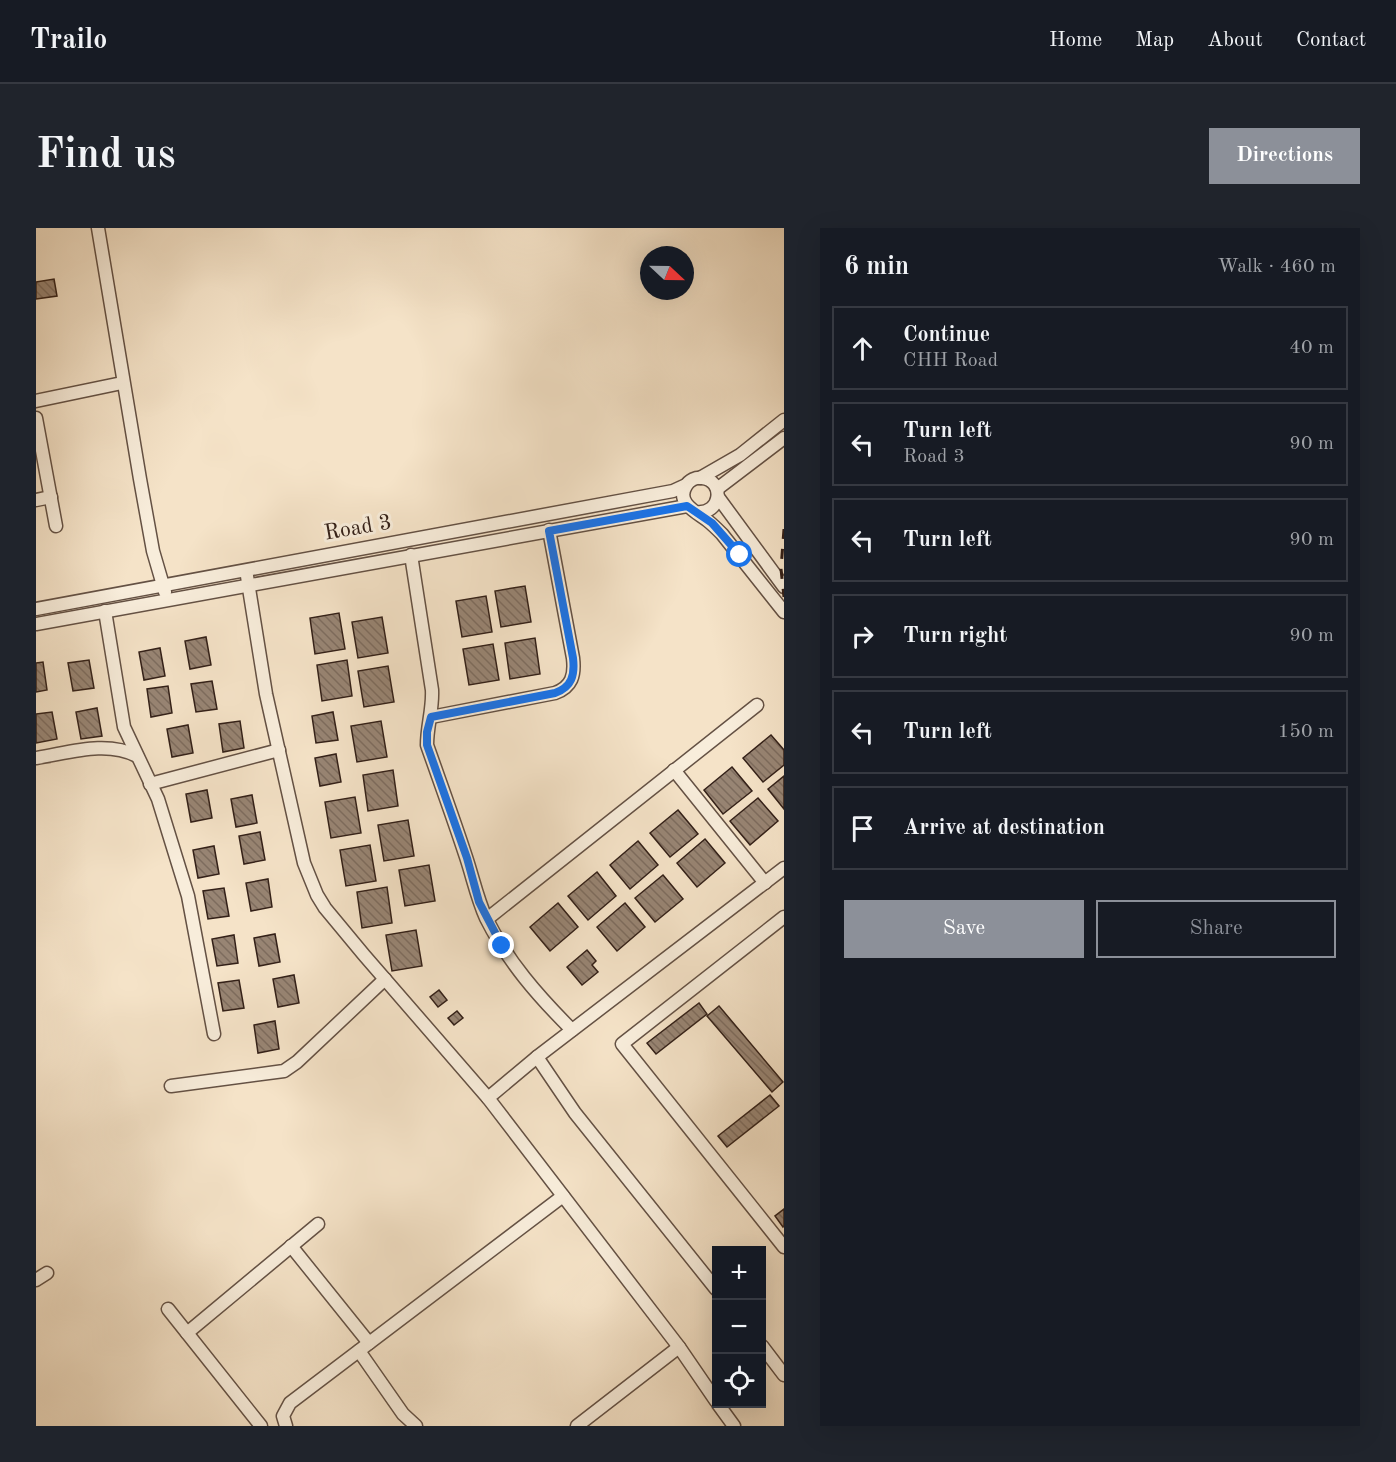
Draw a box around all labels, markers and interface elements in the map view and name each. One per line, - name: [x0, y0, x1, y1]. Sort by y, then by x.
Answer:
- text: Trailo: [30, 27, 107, 55]
- text: Home: [1049, 30, 1102, 51]
- text: Map: [1135, 30, 1174, 51]
- text: About: [1207, 30, 1263, 51]
- text: Contact: [1296, 30, 1366, 51]
- button: Directions: [1209, 128, 1360, 184]
- text: Find us: [36, 135, 175, 177]
- north arrow: [640, 246, 694, 300]
- text: 6 min: [844, 254, 909, 280]
- text: Walk · 460 m: [1217, 257, 1336, 277]
- text: Continue: [903, 324, 990, 346]
- icon: ahead: [846, 332, 879, 365]
- text: 40 m: [1289, 338, 1334, 358]
- text: CHH Road: [903, 351, 998, 371]
- text: Turn left: [903, 420, 992, 442]
- icon: left: [846, 428, 879, 461]
- text: 90 m: [1289, 434, 1334, 454]
- text: Road 3: [903, 447, 965, 467]
- street label: Road 3: [323, 511, 393, 545]
- icon: left: [846, 524, 879, 557]
- text: Turn left: [903, 529, 992, 551]
- text: 90 m: [1289, 530, 1334, 550]
- route start: [726, 541, 752, 567]
- icon: right: [846, 620, 879, 653]
- text: Turn right: [903, 625, 1007, 647]
- text: 90 m: [1289, 626, 1334, 646]
- icon: left: [846, 716, 879, 749]
- text: Turn left: [903, 721, 992, 743]
- text: 150 m: [1278, 722, 1334, 742]
- icon: arrive: [846, 812, 879, 845]
- text: Arrive at destination: [903, 817, 1105, 839]
- button: Save: [844, 900, 1084, 958]
- button: Share: [1096, 900, 1336, 958]
- route end: [488, 932, 514, 958]
- map controls: [712, 1246, 766, 1408]
- button: +: [712, 1246, 766, 1300]
- button: −: [712, 1300, 766, 1354]
- button: locate: [712, 1354, 766, 1408]

